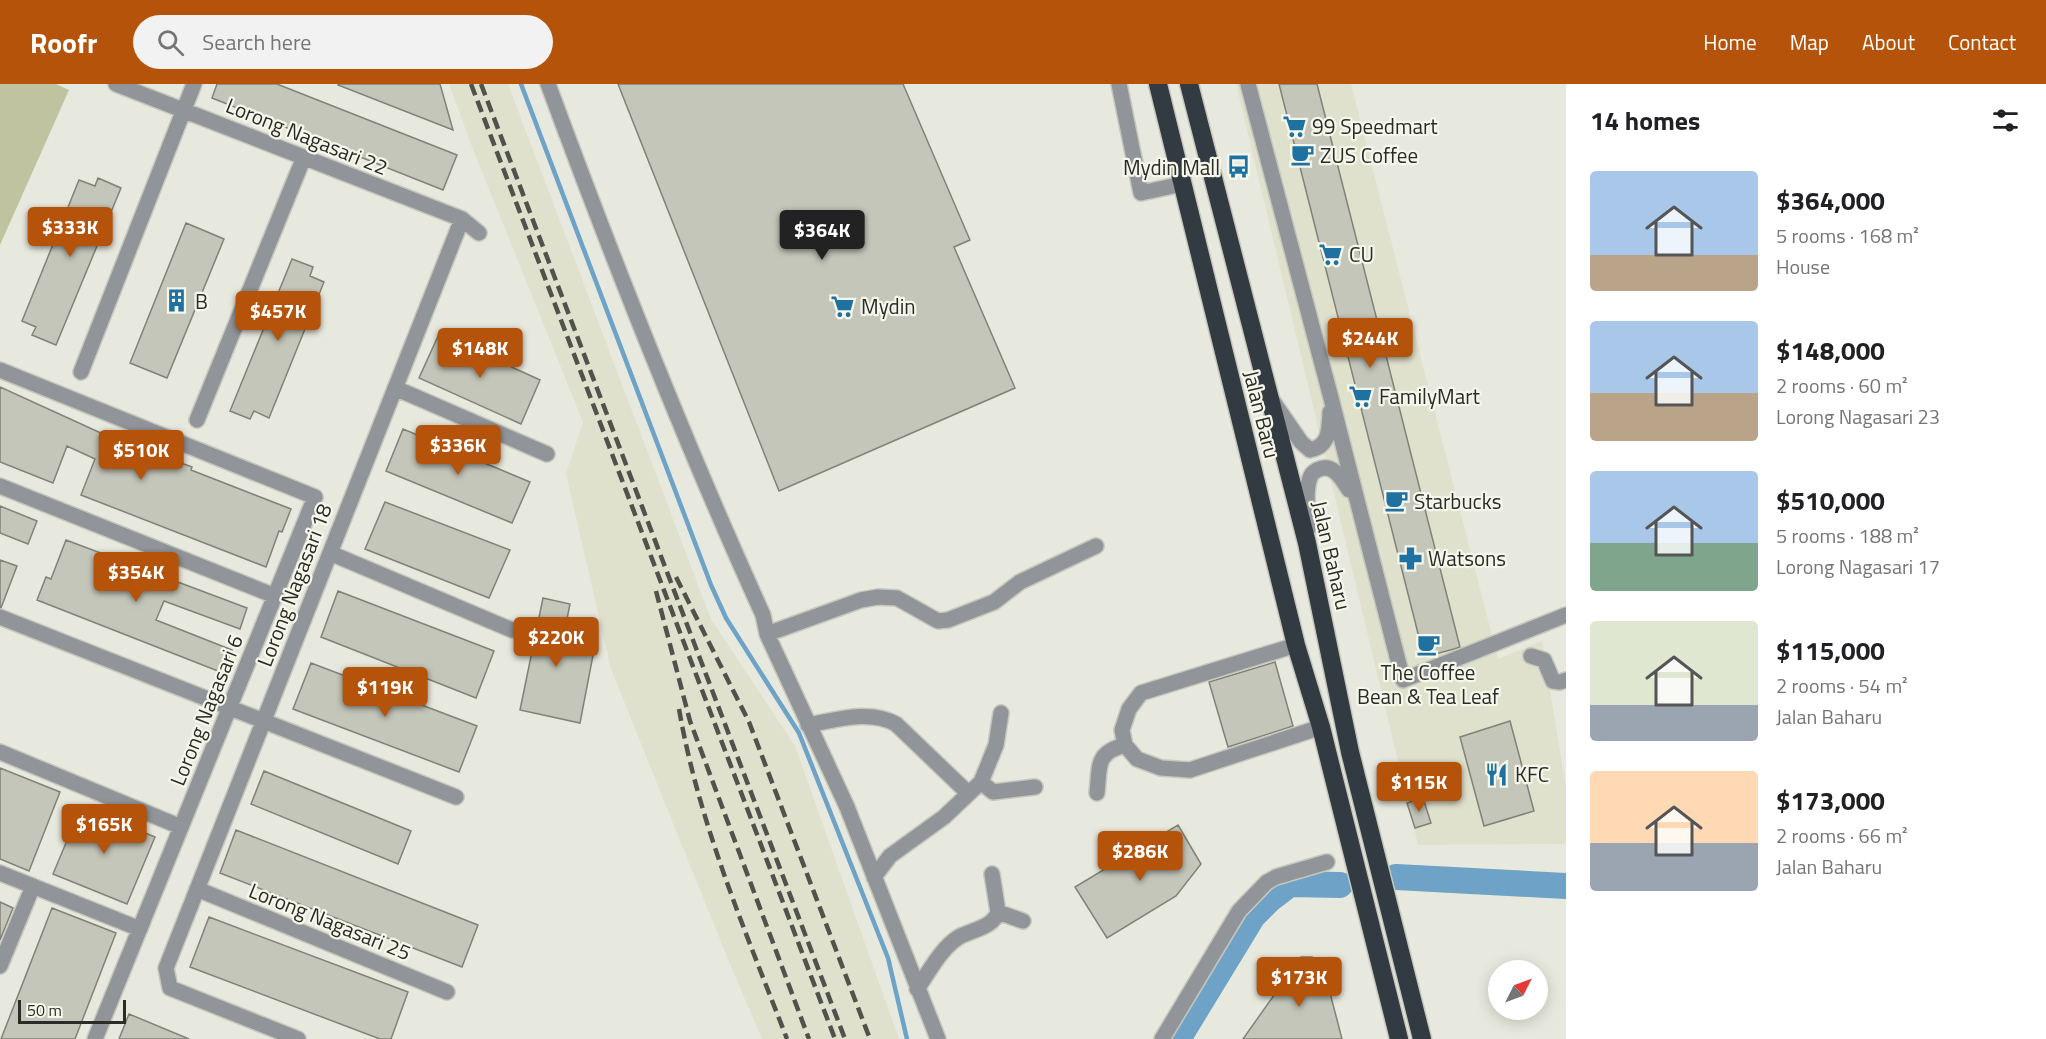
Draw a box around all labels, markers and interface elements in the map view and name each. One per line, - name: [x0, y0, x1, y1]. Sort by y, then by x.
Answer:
- search box: [133, 15, 553, 69]
- text: Roofr: [30, 21, 97, 64]
- text: Search here: [202, 25, 311, 59]
- icon: search: [154, 26, 187, 59]
- text: Home: [1703, 26, 1757, 58]
- text: Map: [1790, 26, 1829, 58]
- text: About: [1862, 26, 1915, 58]
- text: Contact: [1948, 26, 2016, 58]
- street label: Lorong Nagasari 22: [221, 89, 393, 183]
- text: 14 homes: [1590, 101, 1700, 140]
- icon: filters: [1989, 104, 2022, 137]
- place label: 99 Speedmart: [1312, 110, 1438, 142]
- supermarket icon: 99 Speedmart: [1281, 113, 1307, 139]
- place label: ZUS Coffee: [1320, 139, 1418, 171]
- cafe icon: ZUS Coffee: [1289, 142, 1315, 168]
- place label: Mydin Mall: [1123, 151, 1220, 183]
- bus stop icon: Mydin Mall: [1225, 154, 1251, 180]
- text: $364,000: [1776, 181, 1885, 220]
- icon: home: [1638, 195, 1710, 267]
- pin: $333K: [28, 207, 112, 258]
- pin: $364K: [780, 210, 864, 261]
- text: $333K: [42, 211, 98, 242]
- text: $364K: [794, 214, 850, 245]
- text: 5 rooms · 168 m²: [1776, 220, 1919, 251]
- place label: CU: [1349, 238, 1374, 270]
- supermarket icon: CU: [1318, 241, 1344, 267]
- text: House: [1776, 251, 1830, 282]
- place label: B: [195, 285, 208, 317]
- building icon: B: [164, 288, 190, 314]
- place label: Mydin: [861, 290, 916, 322]
- pin: $457K: [236, 291, 320, 342]
- supermarket icon: Mydin: [830, 293, 856, 319]
- text: $457K: [250, 295, 306, 326]
- pin: $244K: [1328, 318, 1412, 369]
- text: $244K: [1342, 322, 1398, 353]
- pin: $148K: [438, 328, 522, 379]
- text: $148,000: [1776, 331, 1885, 370]
- text: $148K: [452, 332, 508, 363]
- icon: home: [1638, 345, 1710, 417]
- street label: Jalan Baru: [1236, 367, 1288, 461]
- text: 2 rooms · 60 m²: [1776, 370, 1908, 401]
- place label: FamilyMart: [1379, 380, 1480, 412]
- supermarket icon: FamilyMart: [1348, 383, 1374, 409]
- text: Lorong Nagasari 23: [1776, 401, 1940, 432]
- pin: $336K: [416, 425, 500, 476]
- text: $336K: [430, 429, 486, 460]
- pin: $510K: [99, 430, 183, 481]
- text: $510K: [113, 434, 169, 465]
- text: $510,000: [1776, 481, 1885, 520]
- place label: Starbucks: [1414, 485, 1502, 517]
- cafe icon: Starbucks: [1383, 488, 1409, 514]
- icon: home: [1638, 495, 1710, 567]
- street label: Jalan Baharu: [1304, 497, 1360, 613]
- street label: Lorong Nagasari 18: [248, 499, 340, 671]
- text: 5 rooms · 188 m²: [1776, 520, 1919, 551]
- place label: Watsons: [1428, 542, 1506, 574]
- pharmacy icon: Watsons: [1397, 545, 1423, 571]
- text: Lorong Nagasari 17: [1776, 551, 1940, 582]
- pin: $354K: [94, 552, 178, 603]
- text: $354K: [108, 556, 164, 587]
- pin: $220K: [514, 617, 598, 668]
- text: $220K: [528, 621, 584, 652]
- street label: Lorong Nagasari 6: [161, 630, 251, 790]
- cafe icon: The Coffee Bean & Tea Leaf: [1415, 631, 1441, 657]
- text: $115,000: [1776, 631, 1885, 670]
- icon: home: [1638, 645, 1710, 717]
- place label: The Coffee Bean & Tea Leaf: [1357, 656, 1499, 712]
- pin: $119K: [343, 667, 427, 718]
- text: 2 rooms · 54 m²: [1776, 670, 1908, 701]
- text: $119K: [357, 671, 413, 702]
- text: Jalan Baharu: [1776, 701, 1882, 732]
- place label: KFC: [1515, 758, 1549, 790]
- restaurant icon: KFC: [1484, 761, 1510, 787]
- pin: $115K: [1377, 762, 1461, 813]
- text: $115K: [1391, 766, 1447, 797]
- text: $173,000: [1776, 781, 1885, 820]
- icon: home: [1638, 795, 1710, 867]
- pin: $165K: [62, 804, 146, 855]
- text: $165K: [76, 808, 132, 839]
- text: 2 rooms · 66 m²: [1776, 820, 1908, 851]
- pin: $286K: [1098, 831, 1182, 882]
- text: $286K: [1112, 835, 1168, 866]
- text: Jalan Baharu: [1776, 851, 1882, 882]
- street label: Lorong Nagasari 25: [244, 874, 416, 968]
- pin: $173K: [1257, 957, 1341, 1008]
- north arrow: [1488, 960, 1548, 1020]
- map controls: [1488, 960, 1548, 1020]
- text: $173K: [1271, 961, 1327, 992]
- scale bar: [18, 997, 126, 1024]
- text: 50 m: [27, 998, 62, 1022]

